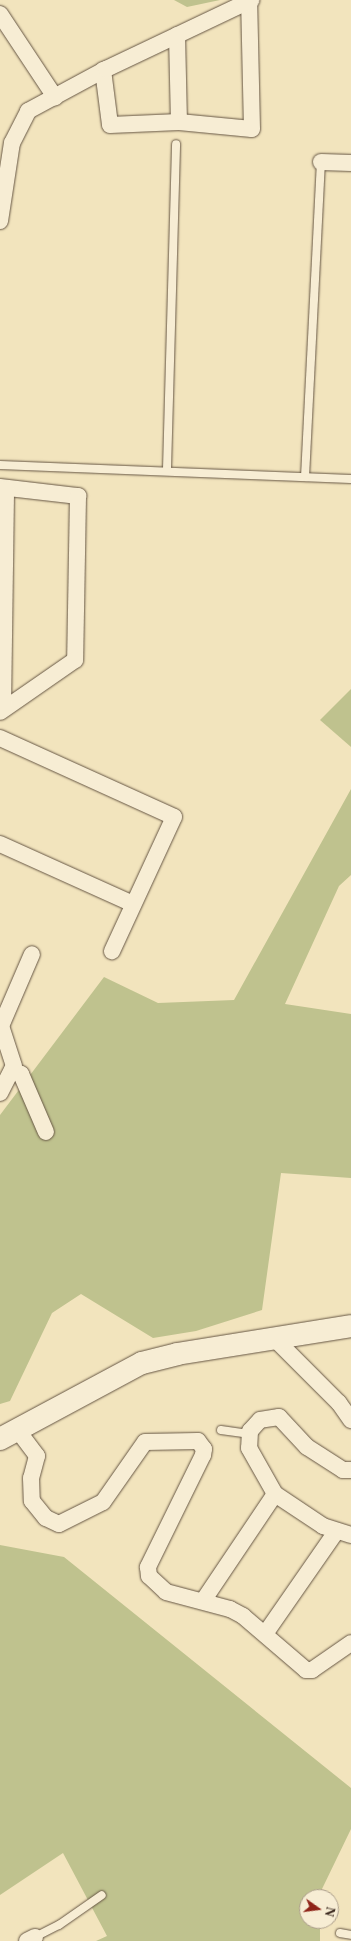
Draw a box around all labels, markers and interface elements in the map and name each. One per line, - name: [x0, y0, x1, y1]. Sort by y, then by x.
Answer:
- north arrow: [299, 1889, 339, 1929]
- text: N: [322, 1905, 338, 1918]

